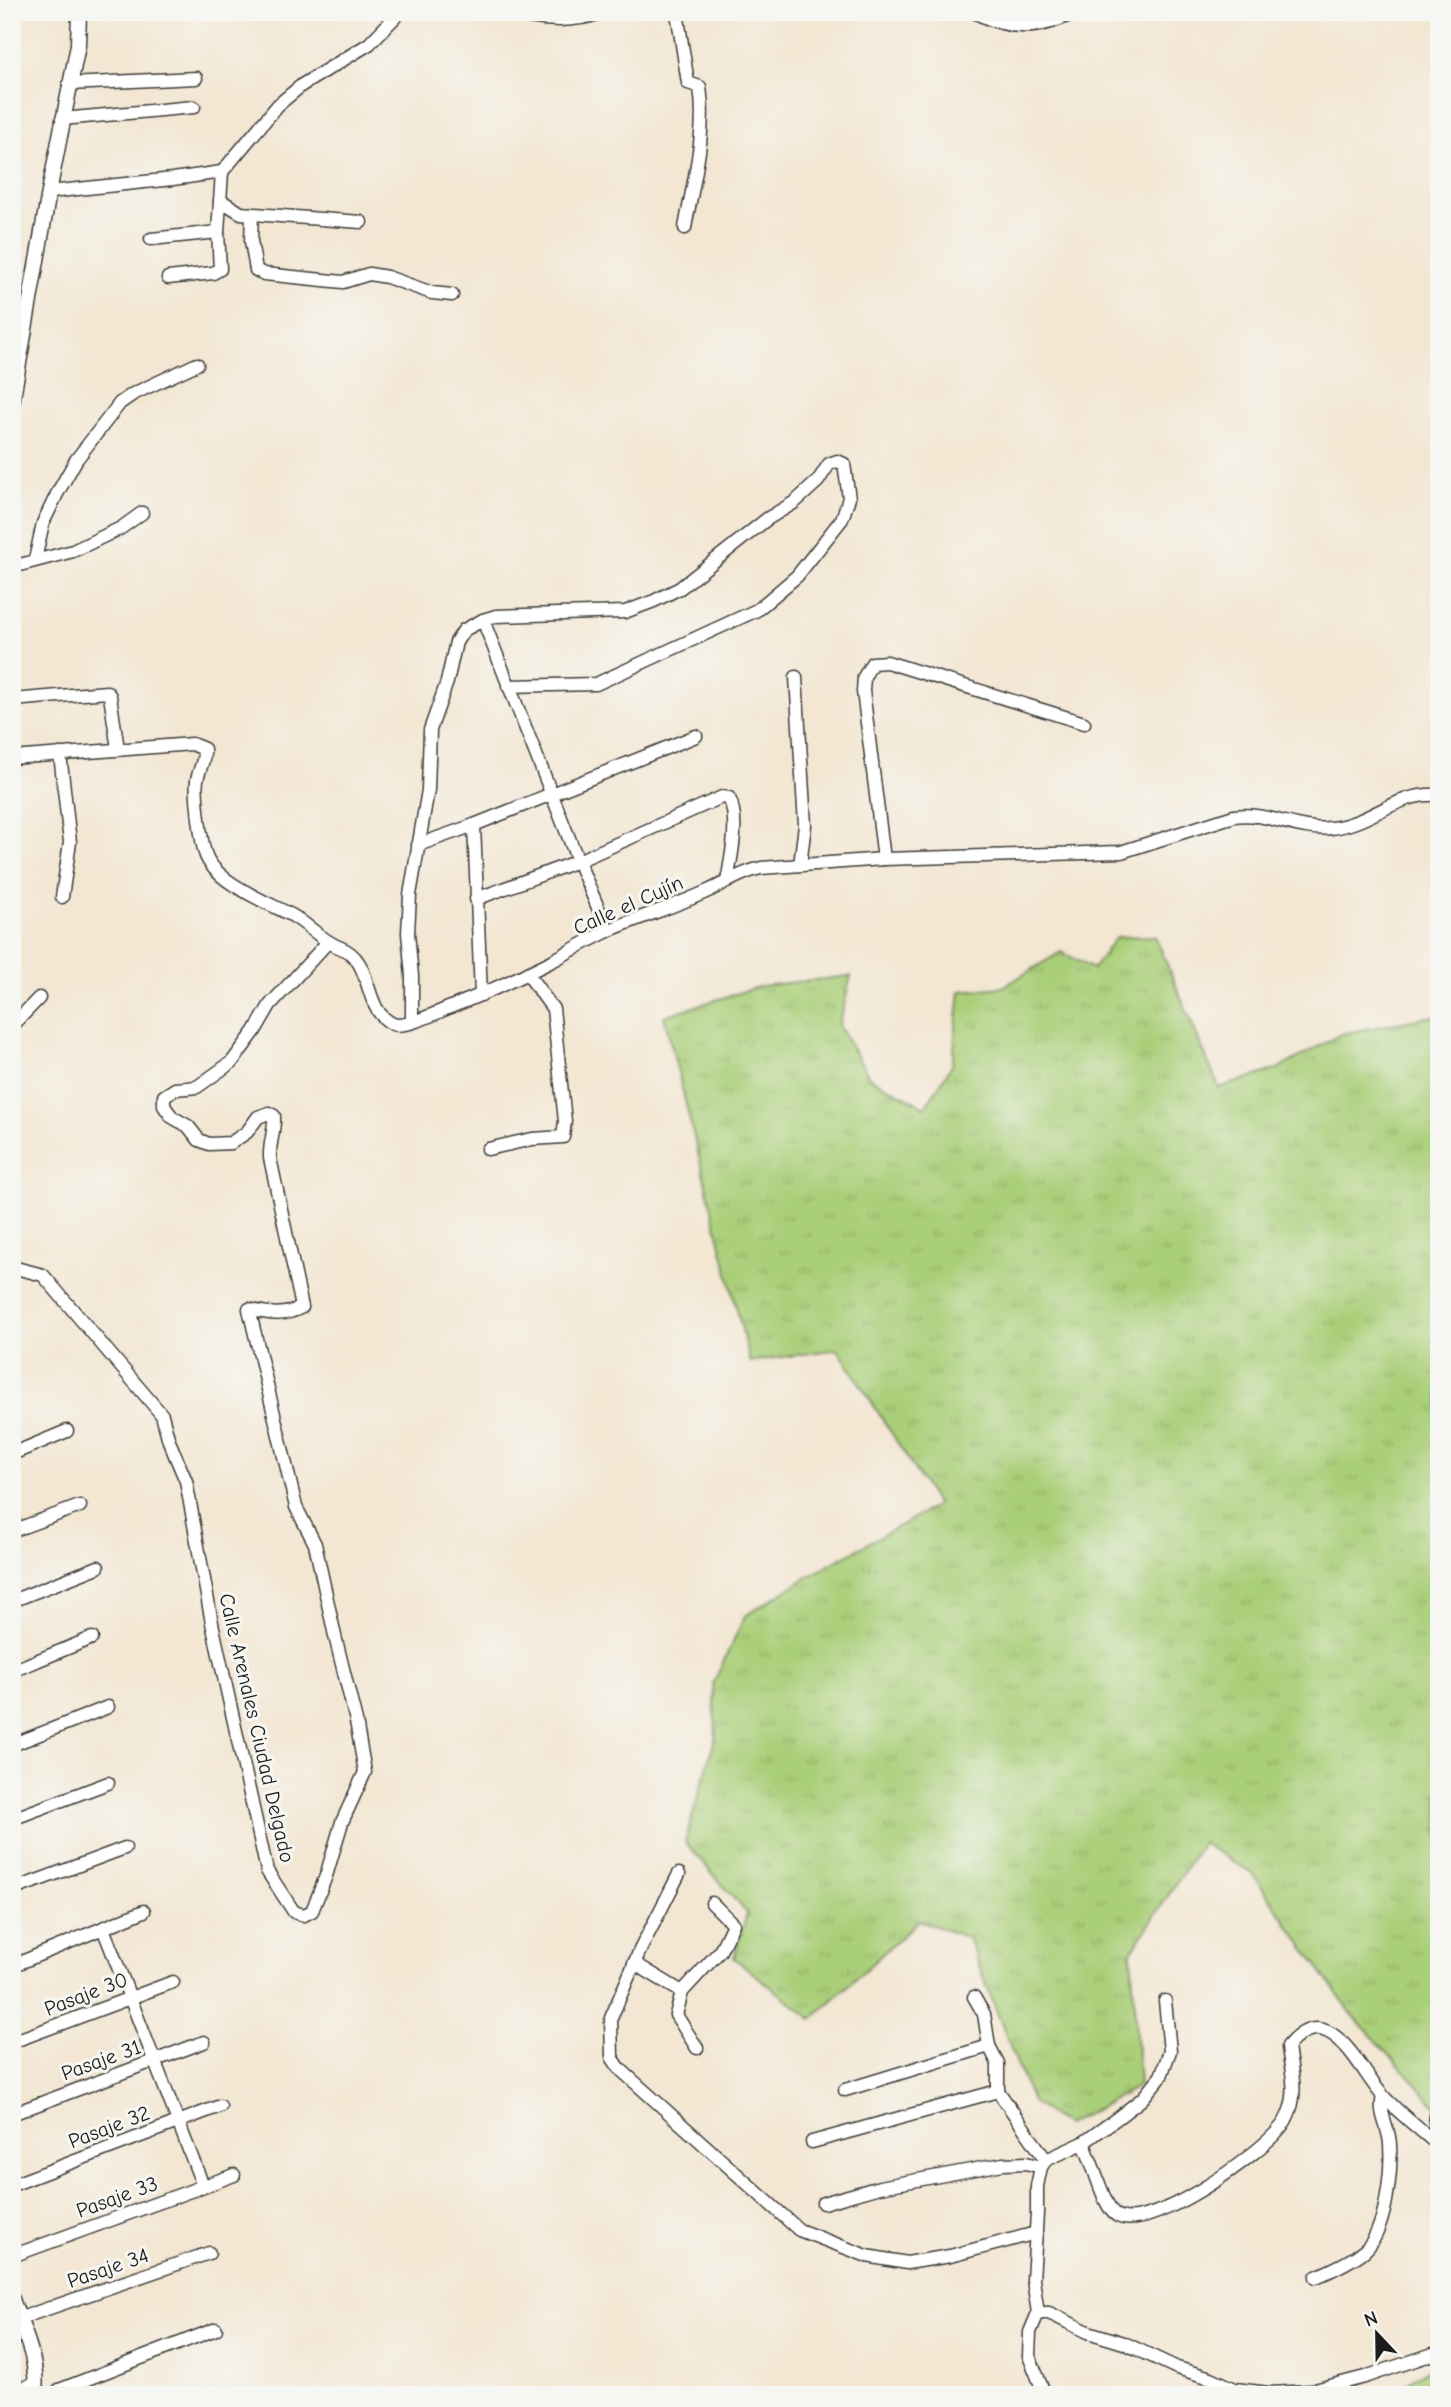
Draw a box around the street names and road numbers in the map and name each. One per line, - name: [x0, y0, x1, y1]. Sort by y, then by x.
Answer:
- street label: Calle el Cujín: [569, 870, 687, 940]
- street label: Calle Arenales Ciudad Delgado: [214, 1591, 300, 1865]
- street label: Pasaje 30: [41, 1967, 131, 2021]
- street label: Pasaje 31: [58, 2035, 144, 2085]
- street label: Pasaje 32: [65, 2101, 153, 2153]
- street label: Pasaje 33: [73, 2171, 161, 2223]
- street label: Pasaje 34: [64, 2243, 152, 2293]

